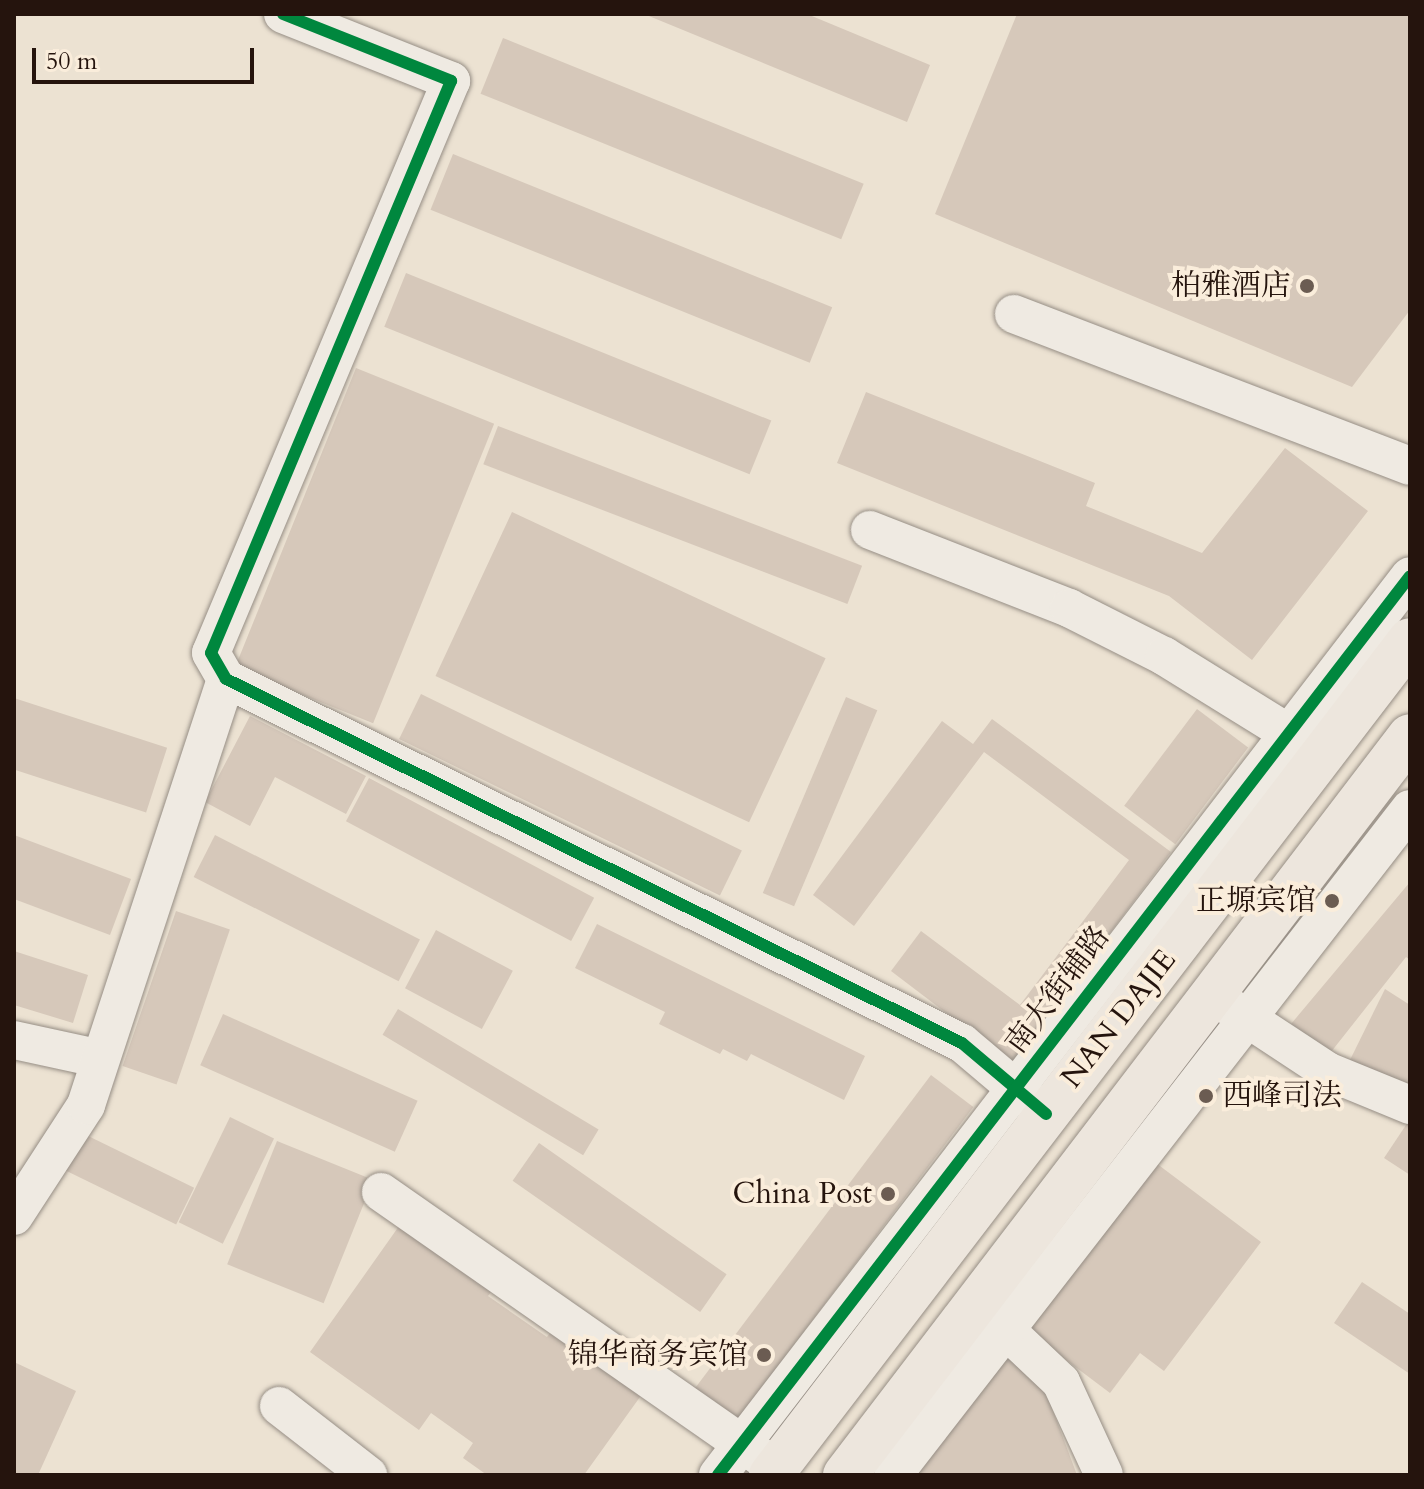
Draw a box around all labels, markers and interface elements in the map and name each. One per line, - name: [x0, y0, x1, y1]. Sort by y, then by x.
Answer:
- scale bar: [36, 32, 258, 82]
- text: 50 m: [46, 45, 97, 78]
- place label: 柏雅酒店: [1171, 268, 1291, 304]
- marker: 柏雅酒店: [1298, 277, 1316, 295]
- place label: 正塬宾馆: [1196, 883, 1316, 919]
- marker: 正塬宾馆: [1323, 892, 1341, 910]
- street label: 南大街辅路: [998, 919, 1118, 1061]
- street label: NAN DAJIE: [1054, 943, 1184, 1095]
- place label: 西峰司法: [1222, 1078, 1342, 1114]
- marker: 西峰司法: [1197, 1087, 1215, 1105]
- place label: China Post: [733, 1176, 872, 1212]
- marker: China Post: [879, 1185, 897, 1203]
- place label: 锦华商务宾馆: [568, 1337, 748, 1373]
- marker: 锦华商务宾馆: [755, 1346, 773, 1364]

